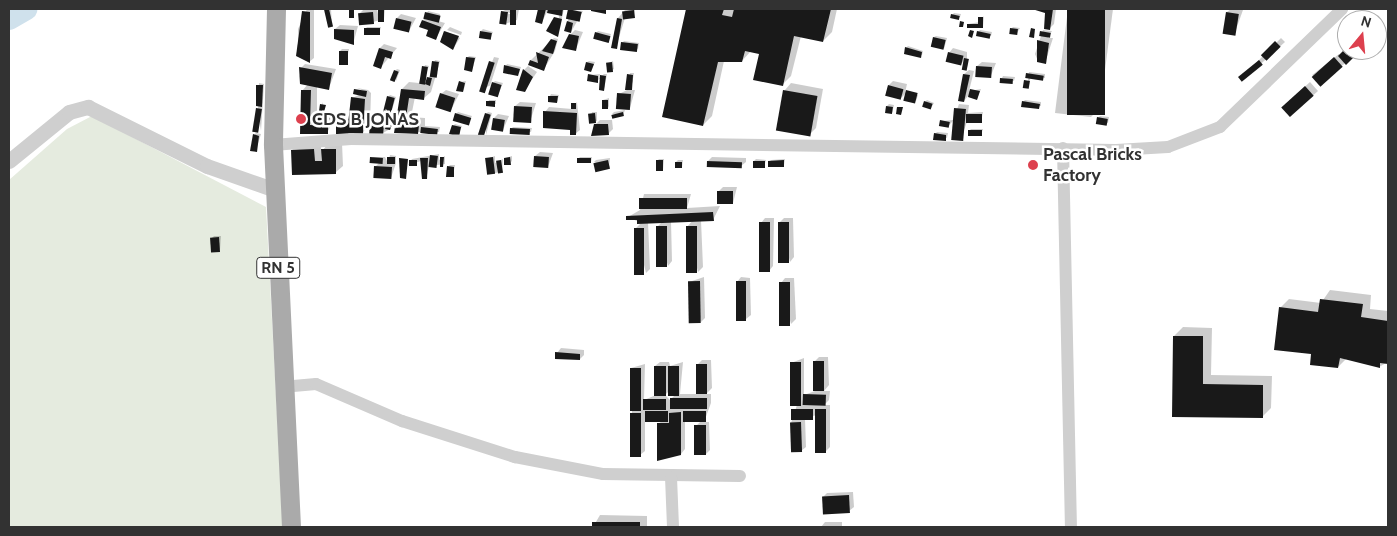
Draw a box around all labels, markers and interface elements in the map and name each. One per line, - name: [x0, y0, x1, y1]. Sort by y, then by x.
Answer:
- north arrow: [1337, 10, 1387, 60]
- text: N: [1359, 12, 1373, 32]
- place label: CDS B JONAS: [312, 108, 419, 130]
- marker: CDS B JONAS: [294, 112, 308, 126]
- place label: Pascal Bricks Factory: [1043, 144, 1142, 186]
- marker: Pascal Bricks Factory: [1027, 159, 1039, 171]
- road number: RN 5: [256, 254, 300, 282]

